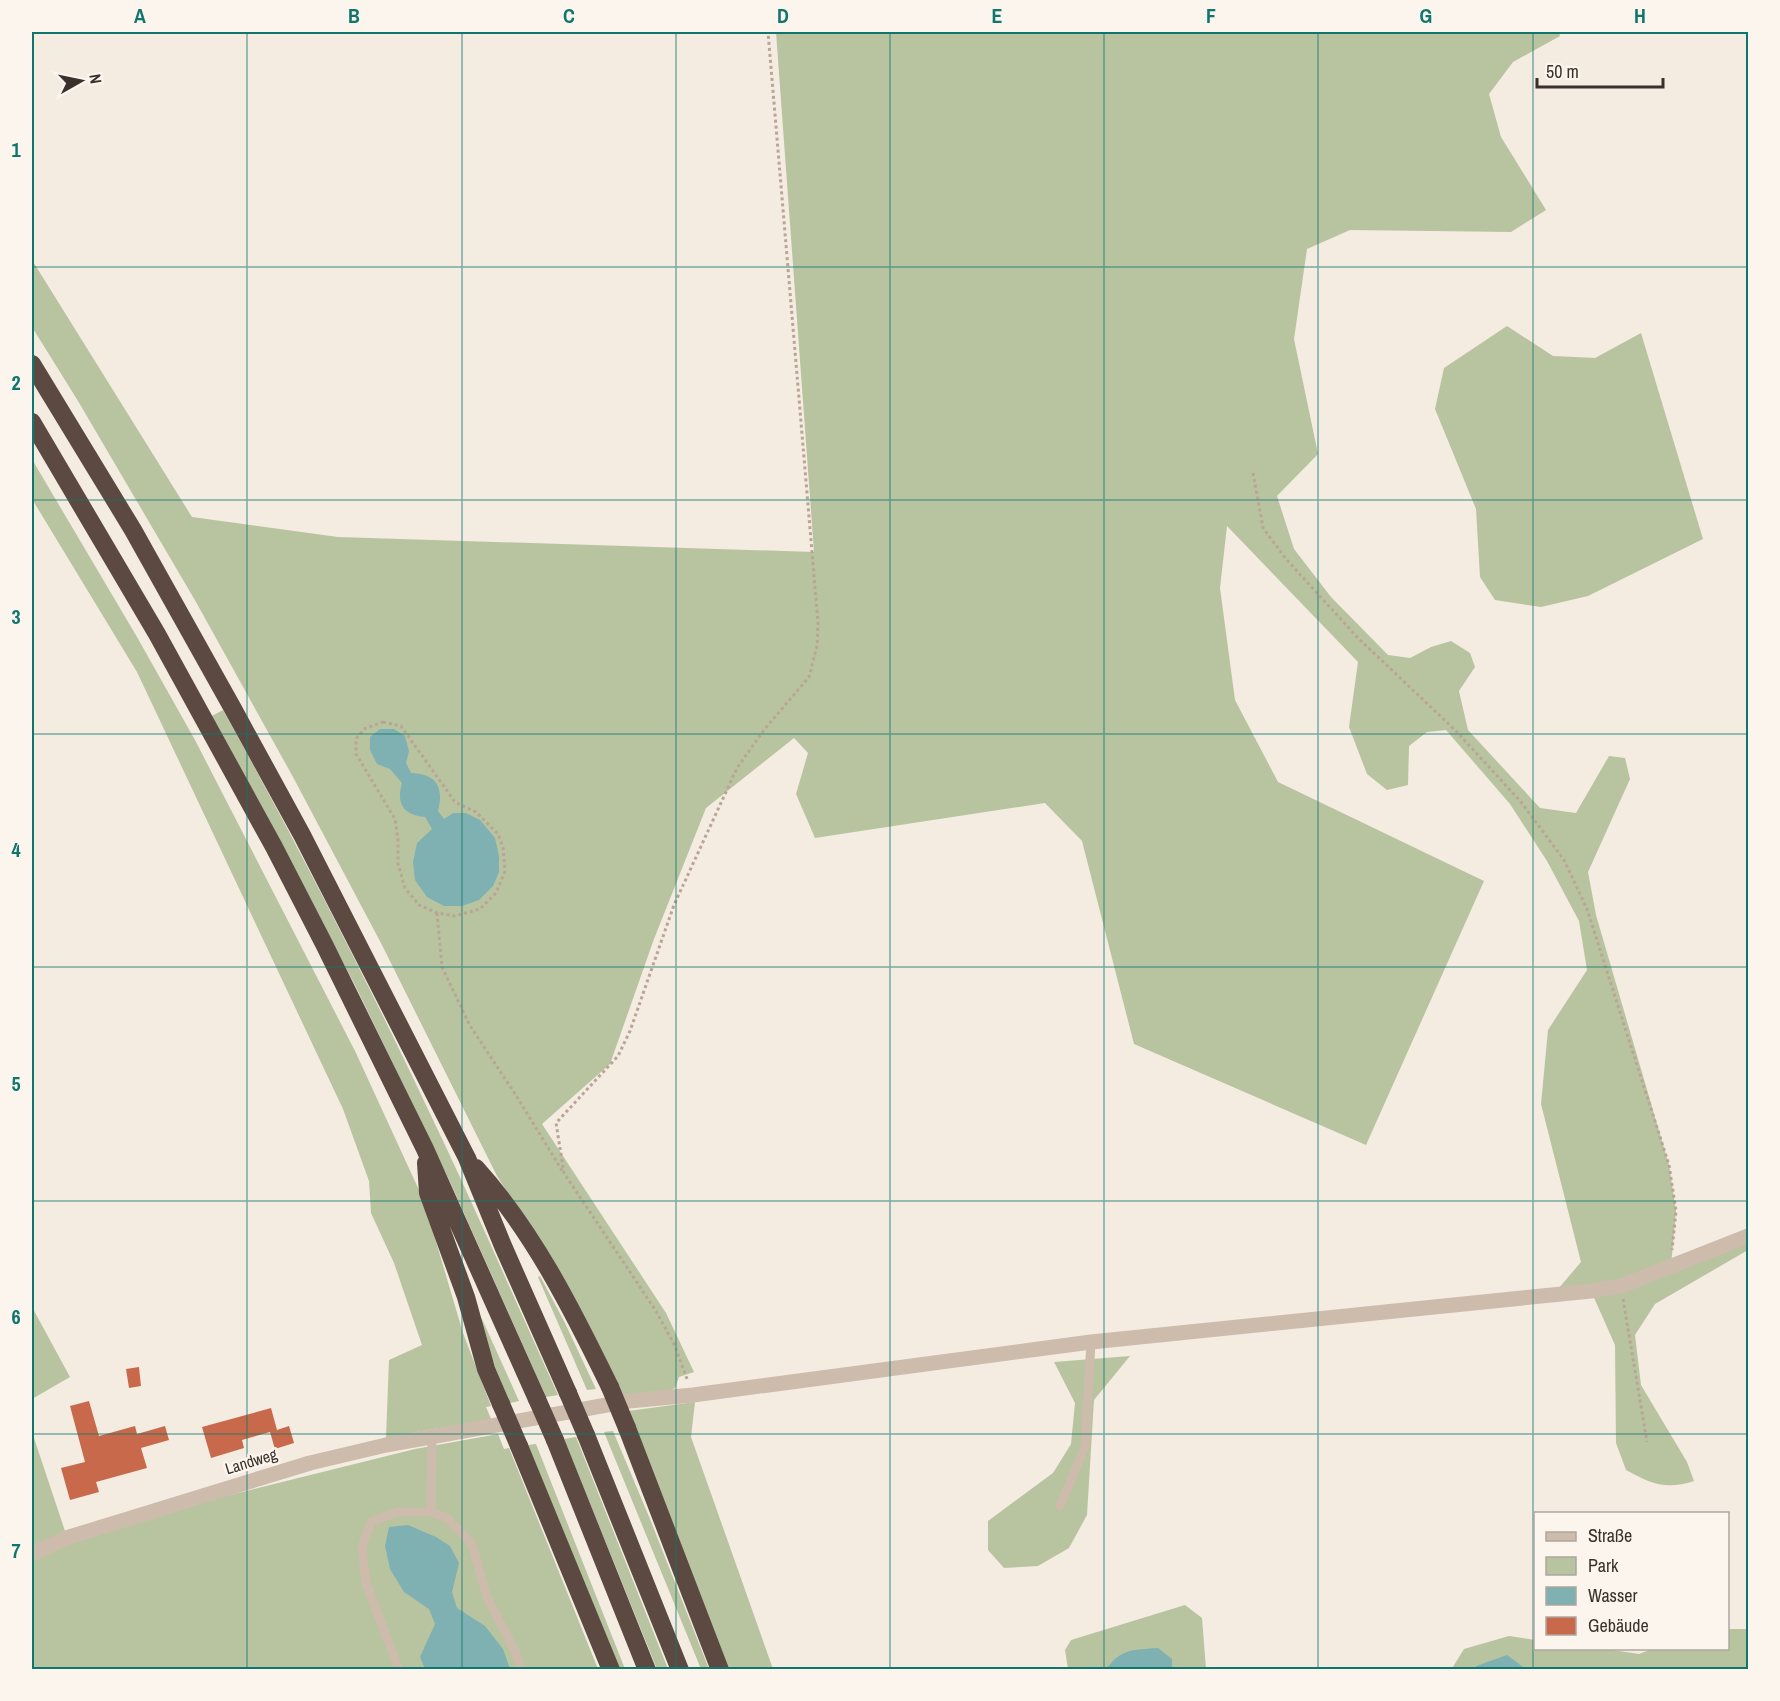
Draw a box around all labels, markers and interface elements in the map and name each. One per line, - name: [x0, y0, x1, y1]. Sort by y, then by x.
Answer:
- text: A: [134, 2, 146, 29]
- text: B: [348, 2, 360, 29]
- text: C: [563, 2, 575, 29]
- text: D: [777, 2, 789, 29]
- text: E: [992, 2, 1003, 29]
- text: F: [1206, 2, 1216, 29]
- text: G: [1420, 2, 1432, 29]
- text: H: [1634, 2, 1646, 29]
- north arrow: [51, 51, 111, 111]
- scale bar: [1537, 51, 1663, 89]
- text: 50 m: [1546, 59, 1579, 84]
- text: N: [84, 72, 107, 85]
- text: 1: [11, 136, 21, 163]
- text: 2: [11, 369, 21, 396]
- text: 3: [11, 603, 21, 630]
- text: 4: [11, 836, 21, 863]
- text: 5: [11, 1070, 21, 1097]
- text: 6: [11, 1303, 21, 1330]
- street label: Landweg: [222, 1442, 280, 1479]
- legend: [1534, 1512, 1729, 1650]
- text: Straße: [1588, 1523, 1632, 1548]
- text: 7: [11, 1537, 21, 1564]
- text: Park: [1588, 1553, 1619, 1578]
- text: Wasser: [1588, 1583, 1638, 1608]
- text: Gebäude: [1588, 1613, 1649, 1638]

